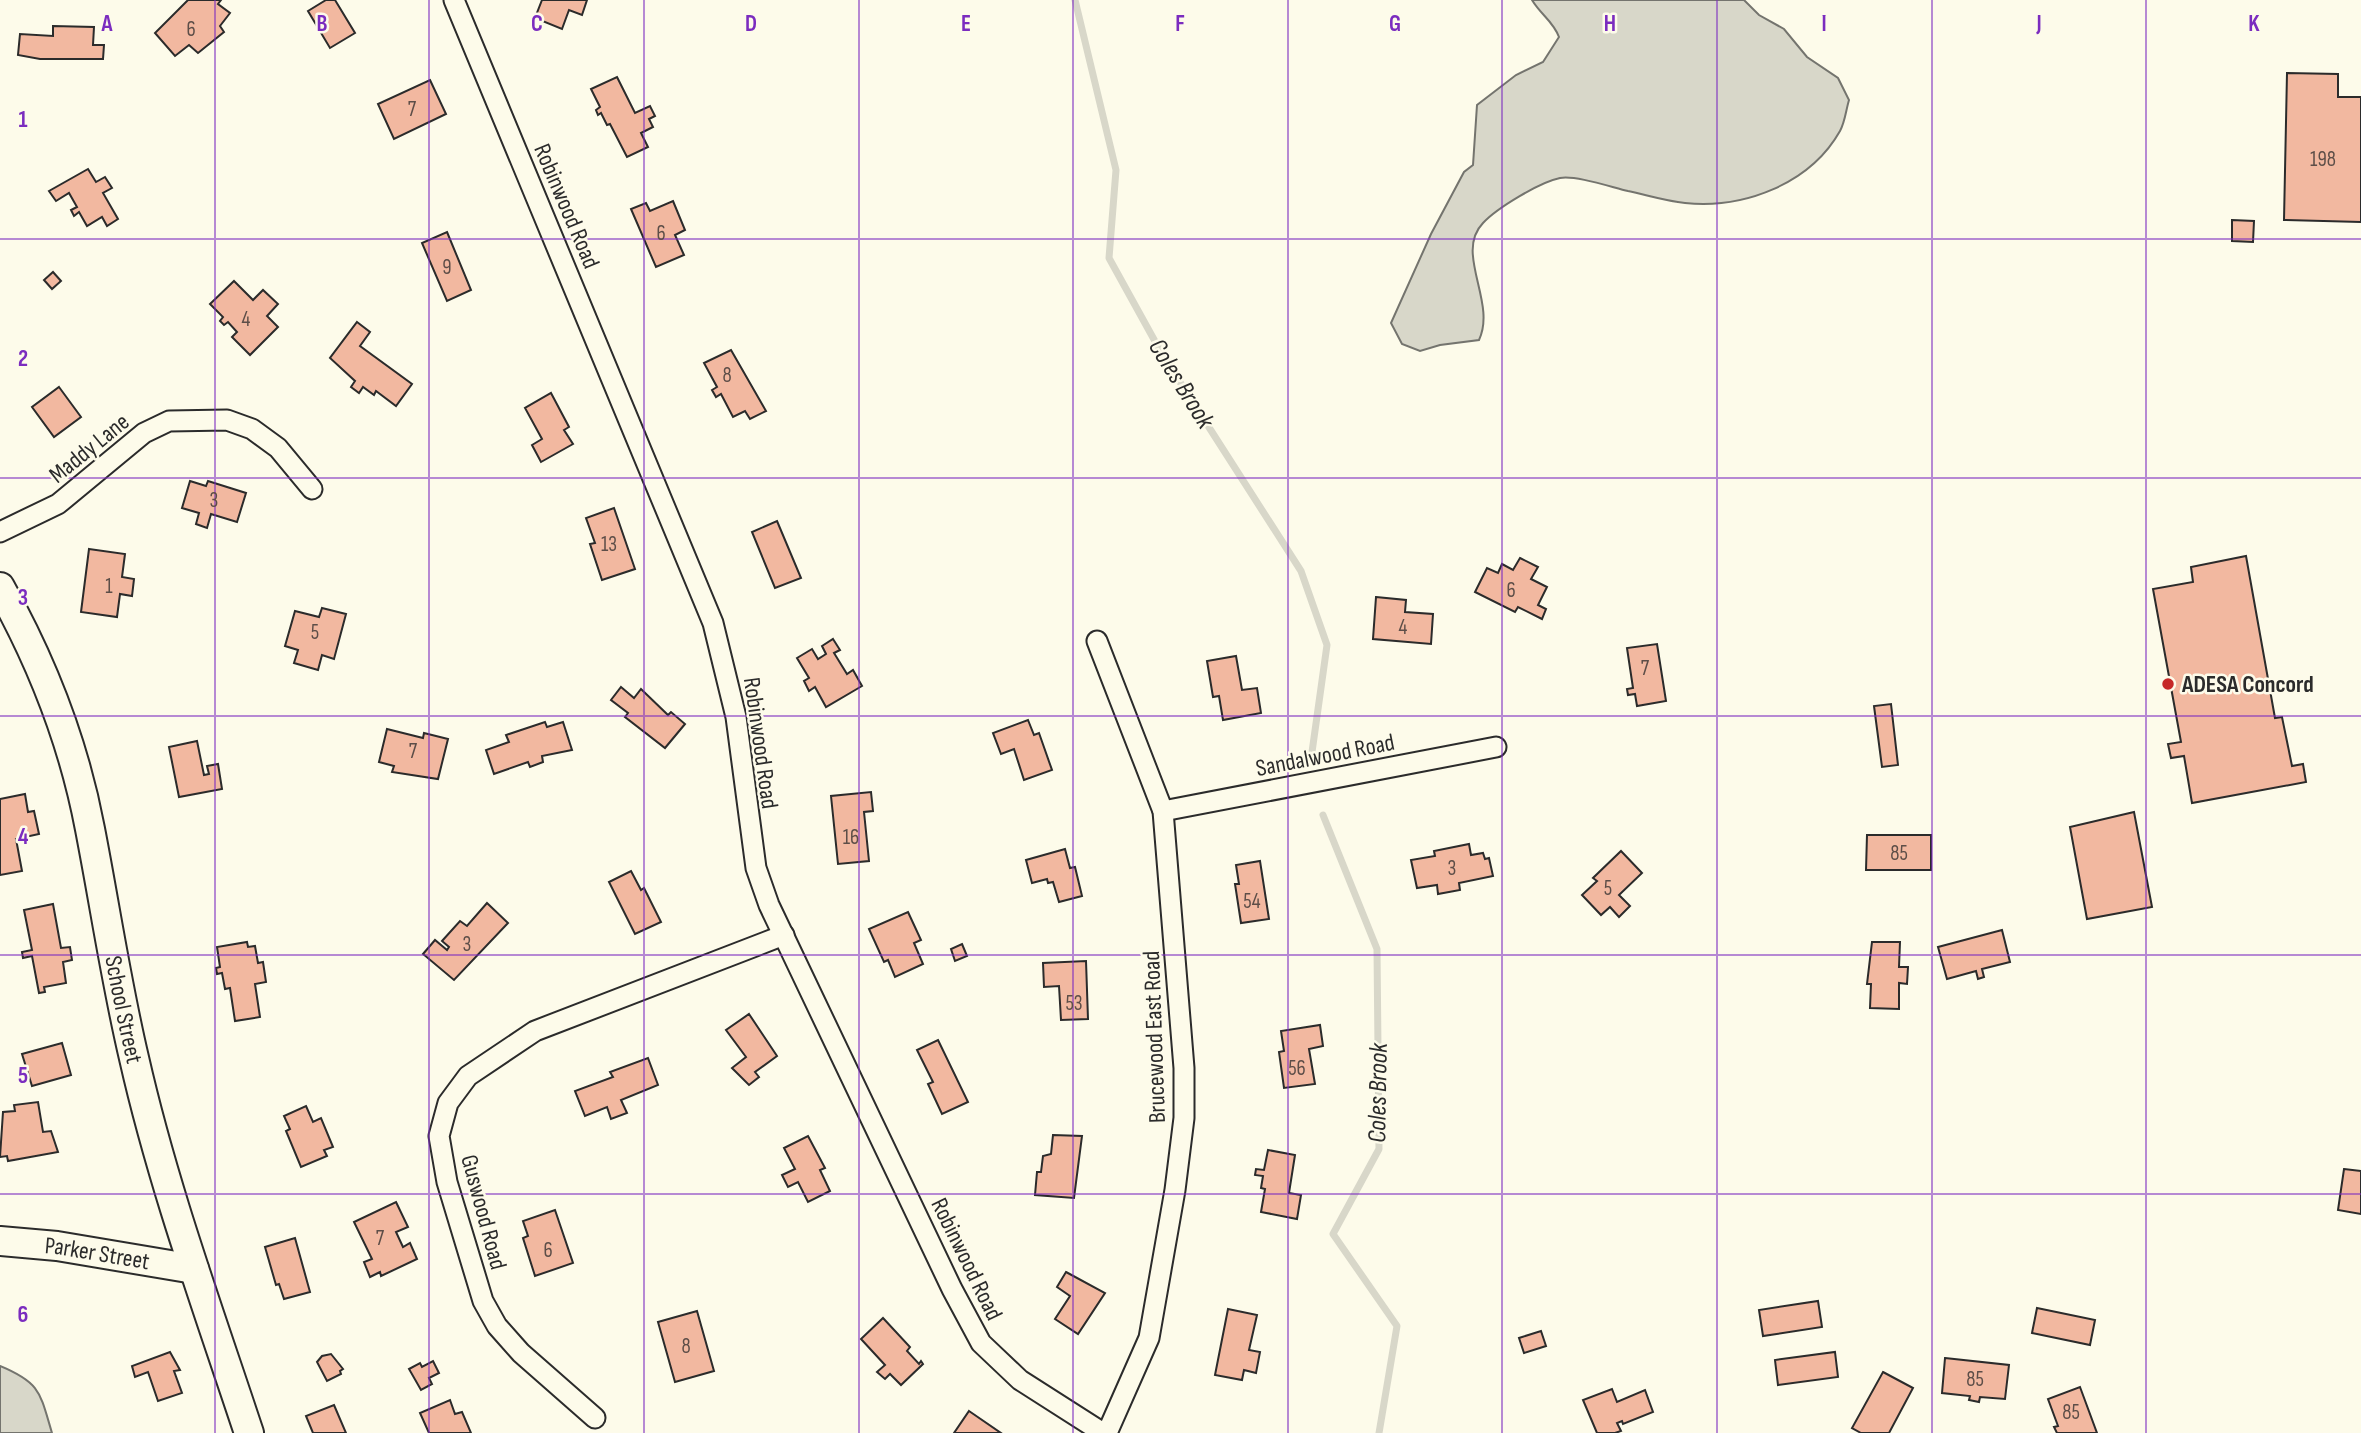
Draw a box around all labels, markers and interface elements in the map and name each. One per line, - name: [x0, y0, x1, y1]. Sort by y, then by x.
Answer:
- text: A: [101, 10, 114, 38]
- text: B: [317, 10, 328, 38]
- text: C: [531, 10, 543, 38]
- text: D: [745, 10, 757, 38]
- text: E: [961, 10, 971, 38]
- text: F: [1175, 10, 1185, 38]
- text: G: [1389, 10, 1401, 38]
- text: H: [1604, 10, 1616, 38]
- text: I: [1821, 10, 1827, 38]
- text: J: [2035, 10, 2042, 38]
- text: K: [2248, 10, 2260, 38]
- house number: 6: [186, 17, 196, 42]
- house number: 7: [408, 97, 417, 122]
- text: 1: [18, 106, 28, 134]
- street label: Robinwood Road: [527, 140, 606, 273]
- house number: 198: [2310, 147, 2336, 172]
- house number: 6: [656, 221, 666, 246]
- house number: 9: [442, 255, 452, 280]
- house number: 4: [242, 307, 251, 332]
- water label: Coles Brook: [1141, 333, 1221, 435]
- text: 2: [18, 345, 28, 373]
- house number: 8: [722, 363, 732, 388]
- street label: Maddy Lane: [43, 407, 135, 489]
- house number: 3: [210, 488, 218, 513]
- house number: 13: [601, 532, 617, 557]
- house number: 1: [105, 574, 113, 599]
- house number: 6: [1506, 578, 1516, 603]
- text: 3: [18, 584, 28, 612]
- house number: 4: [1399, 615, 1408, 640]
- house number: 5: [311, 620, 319, 645]
- house number: 7: [1641, 656, 1650, 681]
- place label: ADESA Concord: [2181, 670, 2314, 699]
- street label: Robinwood Road: [737, 675, 784, 811]
- marker: ADESA Concord: [2160, 676, 2176, 692]
- street label: Sandalwood Road: [1253, 728, 1397, 783]
- house number: 7: [409, 739, 418, 764]
- text: 4: [18, 823, 29, 851]
- house number: 16: [843, 825, 859, 850]
- house number: 85: [1890, 841, 1908, 866]
- house number: 3: [1448, 856, 1456, 881]
- house number: 5: [1604, 876, 1612, 901]
- house number: 54: [1243, 889, 1261, 914]
- house number: 3: [463, 932, 471, 957]
- street label: Brucewood East Road: [1137, 950, 1172, 1124]
- street label: School Street: [98, 954, 149, 1066]
- house number: 53: [1065, 991, 1083, 1016]
- water label: Coles Brook: [1362, 1042, 1395, 1143]
- house number: 56: [1288, 1056, 1306, 1081]
- text: 5: [18, 1062, 28, 1090]
- street label: Guswood Road: [454, 1151, 513, 1273]
- street label: Robinwood Road: [924, 1193, 1009, 1325]
- house number: 7: [376, 1226, 385, 1251]
- street label: Parker Street: [44, 1231, 152, 1276]
- house number: 6: [543, 1238, 553, 1263]
- text: 6: [18, 1301, 28, 1329]
- house number: 8: [681, 1334, 691, 1359]
- house number: 85: [1966, 1367, 1984, 1392]
- house number: 85: [2062, 1400, 2080, 1425]

